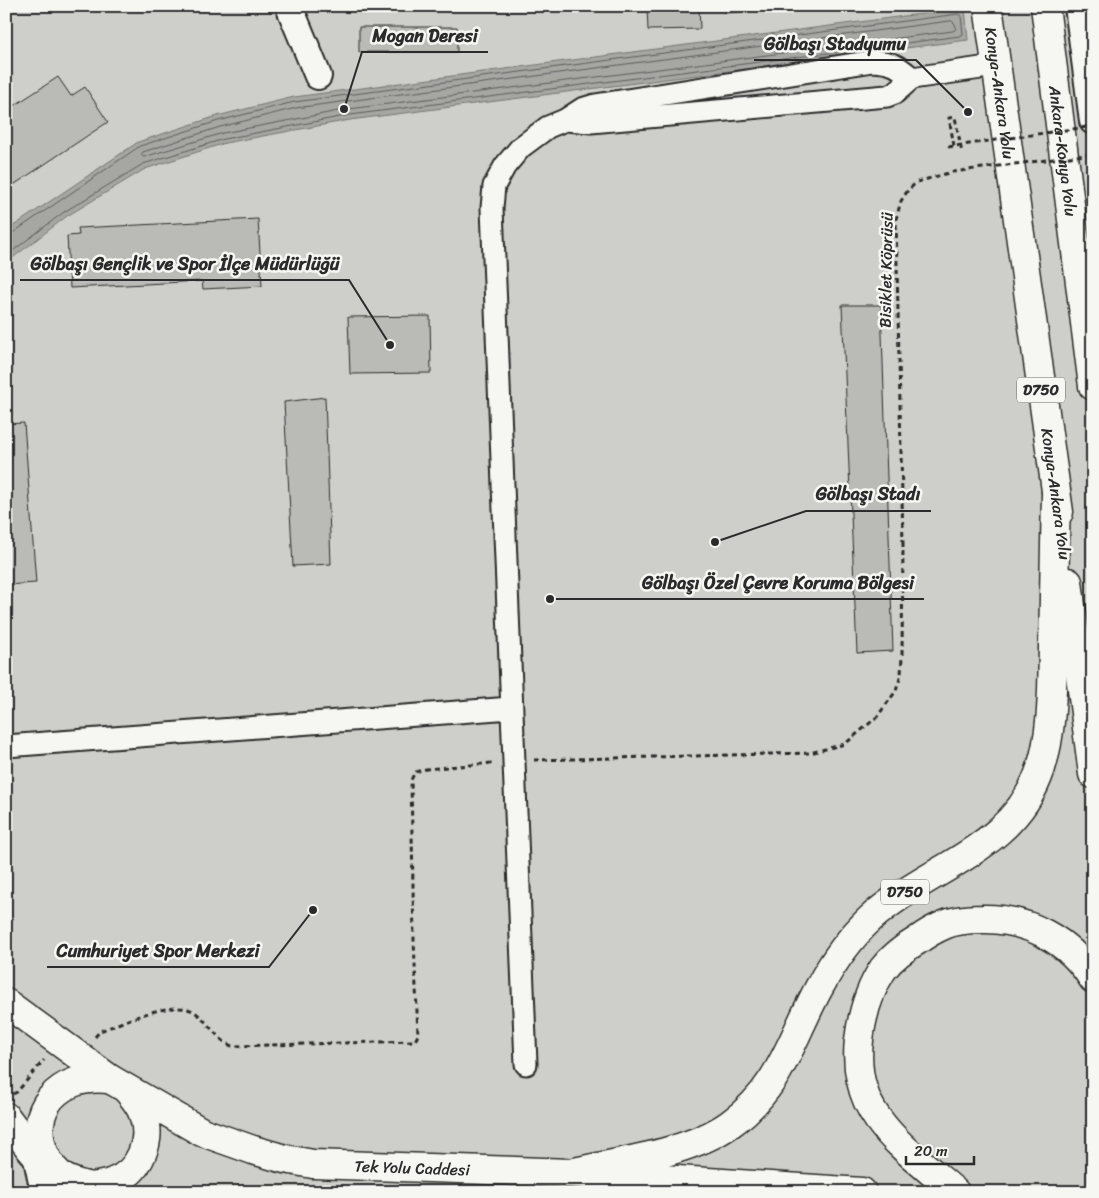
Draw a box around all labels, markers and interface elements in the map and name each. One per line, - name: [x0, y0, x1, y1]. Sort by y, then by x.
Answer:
- callout: Mogan Deresi: [362, 19, 488, 52]
- text: Mogan Deresi: [371, 20, 479, 52]
- street label: Konya-Ankara Yolu: [977, 25, 1024, 161]
- callout: Gölbaşı Stadyumu: [754, 27, 916, 60]
- text: Gölbaşı Stadyumu: [763, 28, 906, 60]
- street label: Ankara-Konya Yolu: [1041, 83, 1086, 218]
- street label: Bisiklet Köprüsü: [870, 212, 902, 328]
- callout: Gölbaşı Gençlik ve Spor İlçe Müdürlüğü: [20, 247, 349, 280]
- text: Gölbaşı Gençlik ve Spor İlçe Müdürlüğü: [30, 248, 341, 280]
- road number: D750: [1017, 378, 1065, 402]
- street label: Konya-Ankara Yolu: [1032, 426, 1080, 562]
- callout: Gölbaşı Stadı: [806, 478, 931, 511]
- text: Gölbaşı Stadı: [815, 478, 920, 510]
- callout: Gölbaşı Özel Çevre Koruma Bölgesi: [632, 566, 924, 599]
- text: Gölbaşı Özel Çevre Koruma Bölgesi: [641, 567, 915, 599]
- road number: D750: [881, 880, 929, 904]
- callout: Cumhuriyet Spor Merkezi: [47, 934, 269, 967]
- text: Cumhuriyet Spor Merkezi: [55, 935, 261, 967]
- scale bar: [906, 1133, 974, 1165]
- text: 20 m: [914, 1138, 948, 1164]
- street label: Tek Yolu Caddesi: [354, 1151, 471, 1184]

